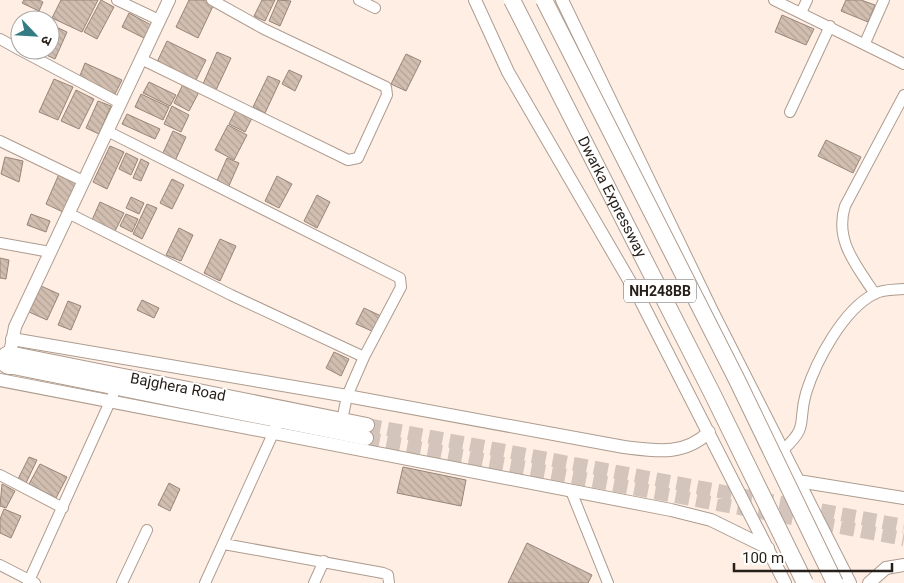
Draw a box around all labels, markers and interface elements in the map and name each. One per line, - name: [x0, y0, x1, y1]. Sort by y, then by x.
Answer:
- north arrow: [10, 10, 60, 60]
- text: उ: [37, 33, 56, 48]
- street label: Dwarka Expressway: [574, 134, 650, 260]
- road number: NH248BB: [624, 280, 696, 302]
- street label: Bajghera Road: [129, 369, 227, 405]
- scale bar: [734, 540, 892, 572]
- text: 100 m: [742, 549, 784, 567]

